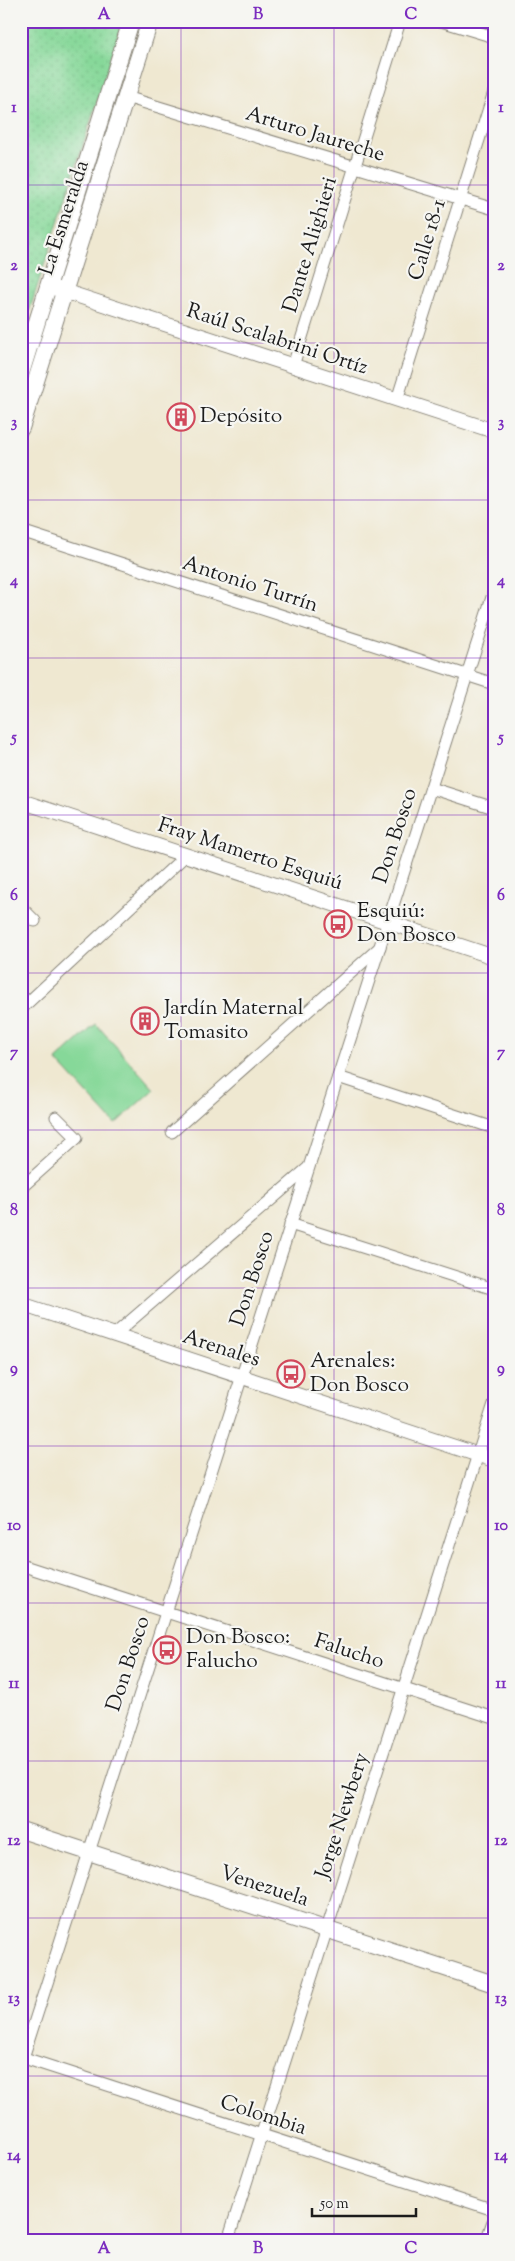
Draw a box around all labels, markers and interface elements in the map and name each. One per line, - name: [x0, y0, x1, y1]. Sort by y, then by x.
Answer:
- text: A: [98, 4, 111, 27]
- text: B: [253, 4, 263, 27]
- text: C: [405, 4, 418, 27]
- text: 1: [11, 97, 17, 120]
- text: 1: [498, 97, 504, 120]
- street label: Arturo Jaureche: [242, 100, 388, 170]
- street label: La Esmeralda: [32, 156, 98, 279]
- street label: Dante Alighieri: [276, 173, 346, 317]
- street label: Calle 18-1: [401, 196, 455, 284]
- text: 2: [10, 255, 18, 278]
- text: 2: [497, 255, 505, 278]
- street label: Raúl Scalabrini Ortíz: [183, 297, 372, 383]
- building icon: Depósito: [166, 402, 196, 432]
- place label: Depósito: [200, 402, 282, 432]
- text: 3: [11, 412, 18, 435]
- text: 3: [498, 412, 505, 435]
- street label: Antonio Turrín: [178, 549, 322, 621]
- text: 4: [9, 570, 18, 593]
- text: 4: [496, 570, 505, 593]
- text: 5: [9, 727, 17, 750]
- text: 5: [496, 727, 504, 750]
- street label: Don Bosco: [366, 784, 426, 888]
- street label: Fray Mamerto Esquiú: [154, 811, 346, 899]
- text: 6: [10, 885, 18, 908]
- text: 6: [497, 885, 505, 908]
- place label: Esquiú: Don Bosco: [357, 897, 456, 951]
- bus stop icon: Esquiú: Don Bosco: [323, 909, 353, 939]
- place label: Jardín Maternal Tomasito: [163, 994, 304, 1048]
- building icon: Jardín Maternal Tomasito: [130, 1006, 160, 1036]
- text: 7: [10, 1042, 19, 1065]
- text: 7: [497, 1042, 506, 1065]
- text: 8: [10, 1200, 18, 1223]
- text: 8: [497, 1200, 505, 1223]
- street label: Don Bosco: [223, 1227, 283, 1331]
- street label: Arenales: [178, 1322, 264, 1376]
- place label: Arenales: Don Bosco: [310, 1347, 409, 1401]
- text: 9: [10, 1358, 18, 1381]
- text: 9: [497, 1358, 505, 1381]
- bus stop icon: Arenales: Don Bosco: [276, 1359, 306, 1389]
- text: 10: [7, 1515, 21, 1538]
- text: 10: [494, 1515, 508, 1538]
- street label: Don Bosco: [99, 1612, 159, 1716]
- place label: Don Bosco: Falucho: [186, 1623, 290, 1677]
- street label: Falucho: [310, 1627, 388, 1677]
- bus stop icon: Don Bosco: Falucho: [152, 1635, 182, 1665]
- text: 11: [9, 1673, 20, 1696]
- text: 11: [496, 1673, 507, 1696]
- street label: Jorge Newbery: [308, 1749, 378, 1884]
- text: 12: [8, 1830, 21, 1853]
- text: 12: [495, 1830, 508, 1853]
- street label: Venezuela: [216, 1859, 313, 1916]
- text: 13: [8, 1988, 20, 2011]
- text: 13: [495, 1988, 507, 2011]
- street label: Colombia: [216, 2088, 310, 2144]
- text: 14: [7, 2145, 21, 2168]
- text: 14: [494, 2145, 508, 2168]
- scale bar: [312, 2186, 416, 2218]
- text: 50 m: [319, 2194, 349, 2215]
- text: A: [98, 2238, 111, 2261]
- text: B: [253, 2238, 263, 2261]
- text: C: [405, 2238, 418, 2261]

